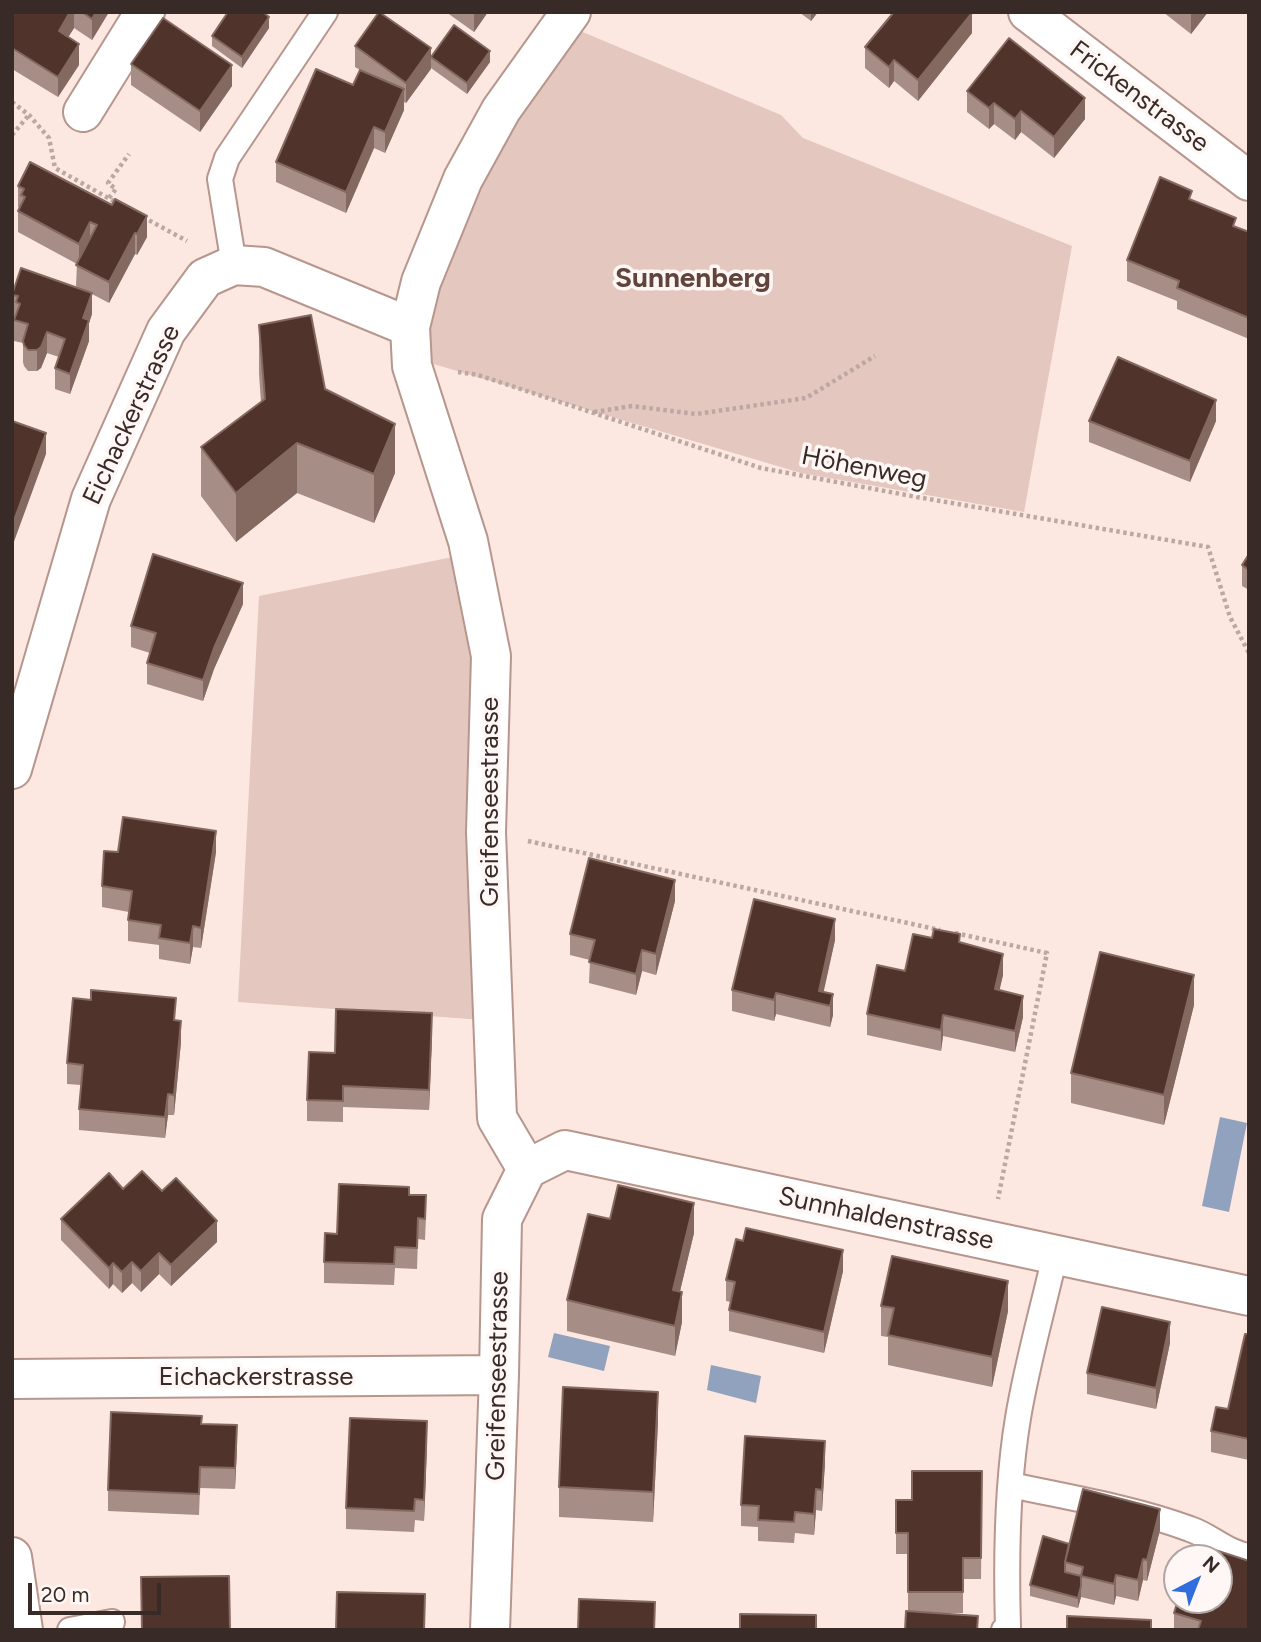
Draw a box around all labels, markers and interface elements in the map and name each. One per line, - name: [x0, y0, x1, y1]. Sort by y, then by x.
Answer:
- street label: Frickenstrasse: [1063, 35, 1215, 159]
- district label: Sunnenberg: [615, 262, 771, 296]
- street label: Eichackerstrasse: [77, 320, 187, 510]
- street label: Höhenweg: [799, 441, 929, 495]
- street label: Greifenseestrasse: [474, 697, 506, 907]
- street label: Sunnhaldenstrasse: [775, 1181, 997, 1257]
- street label: Greifenseestrasse: [481, 1271, 515, 1481]
- street label: Eichackerstrasse: [158, 1361, 354, 1393]
- north arrow: [1163, 1544, 1233, 1614]
- text: N: [1198, 1551, 1224, 1578]
- scale bar: [32, 1568, 164, 1612]
- text: 20 m: [41, 1582, 89, 1607]

